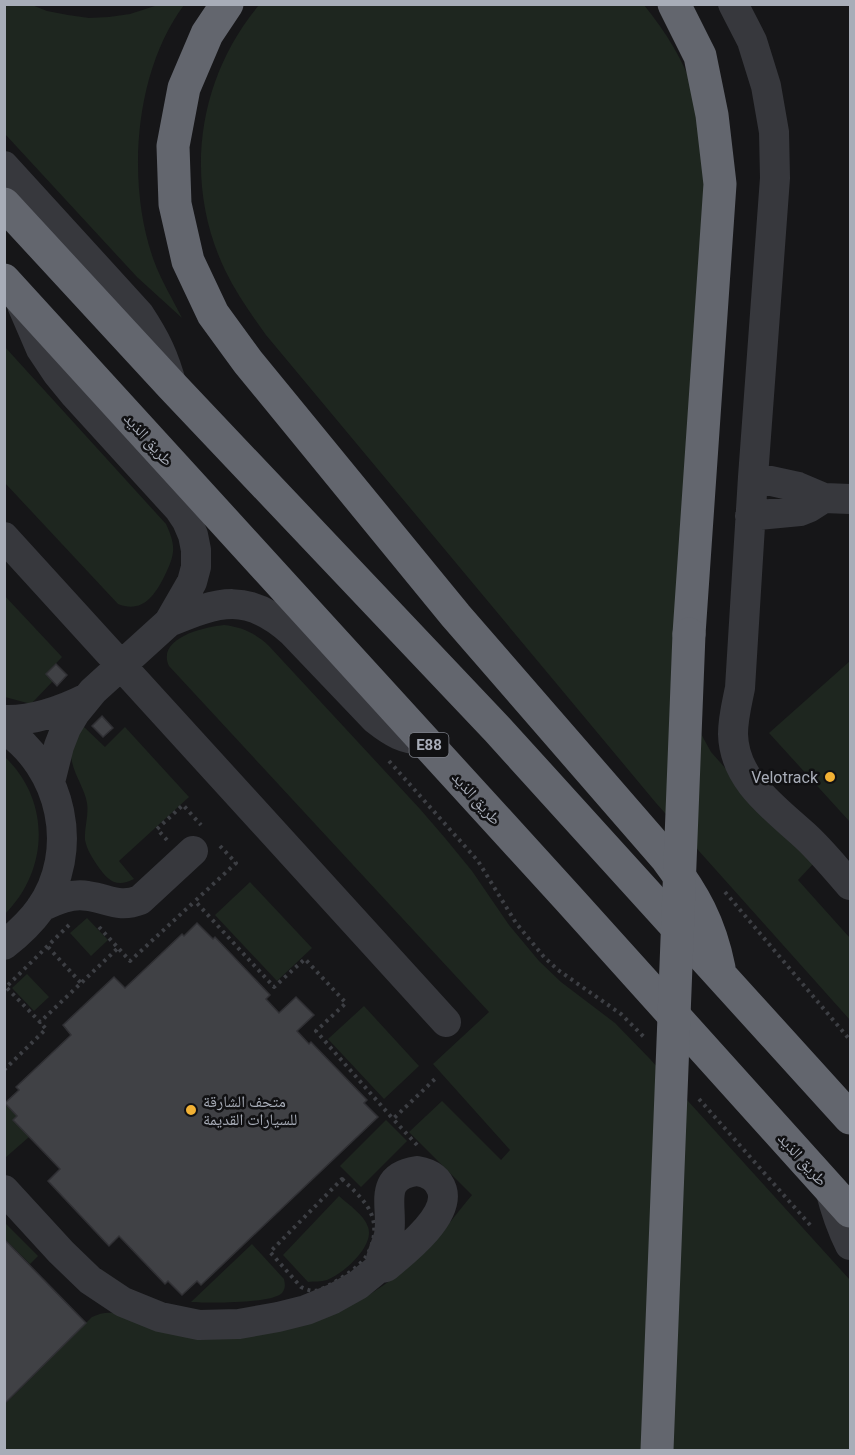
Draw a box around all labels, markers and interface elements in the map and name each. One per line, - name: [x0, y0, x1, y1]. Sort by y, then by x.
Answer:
- street label: طريق الذيد: [119, 409, 177, 470]
- road number: E88: [410, 733, 448, 757]
- street label: طريق الذيد: [447, 768, 505, 829]
- place label: Velotrack: [751, 768, 819, 787]
- marker: Velotrack: [823, 770, 837, 784]
- place label: متحف الشارقة للسيارات القديمة: [203, 1092, 297, 1129]
- marker: متحف الشارقة للسيارات القديمة: [184, 1103, 198, 1117]
- street label: طريق الذيد: [773, 1129, 831, 1190]

